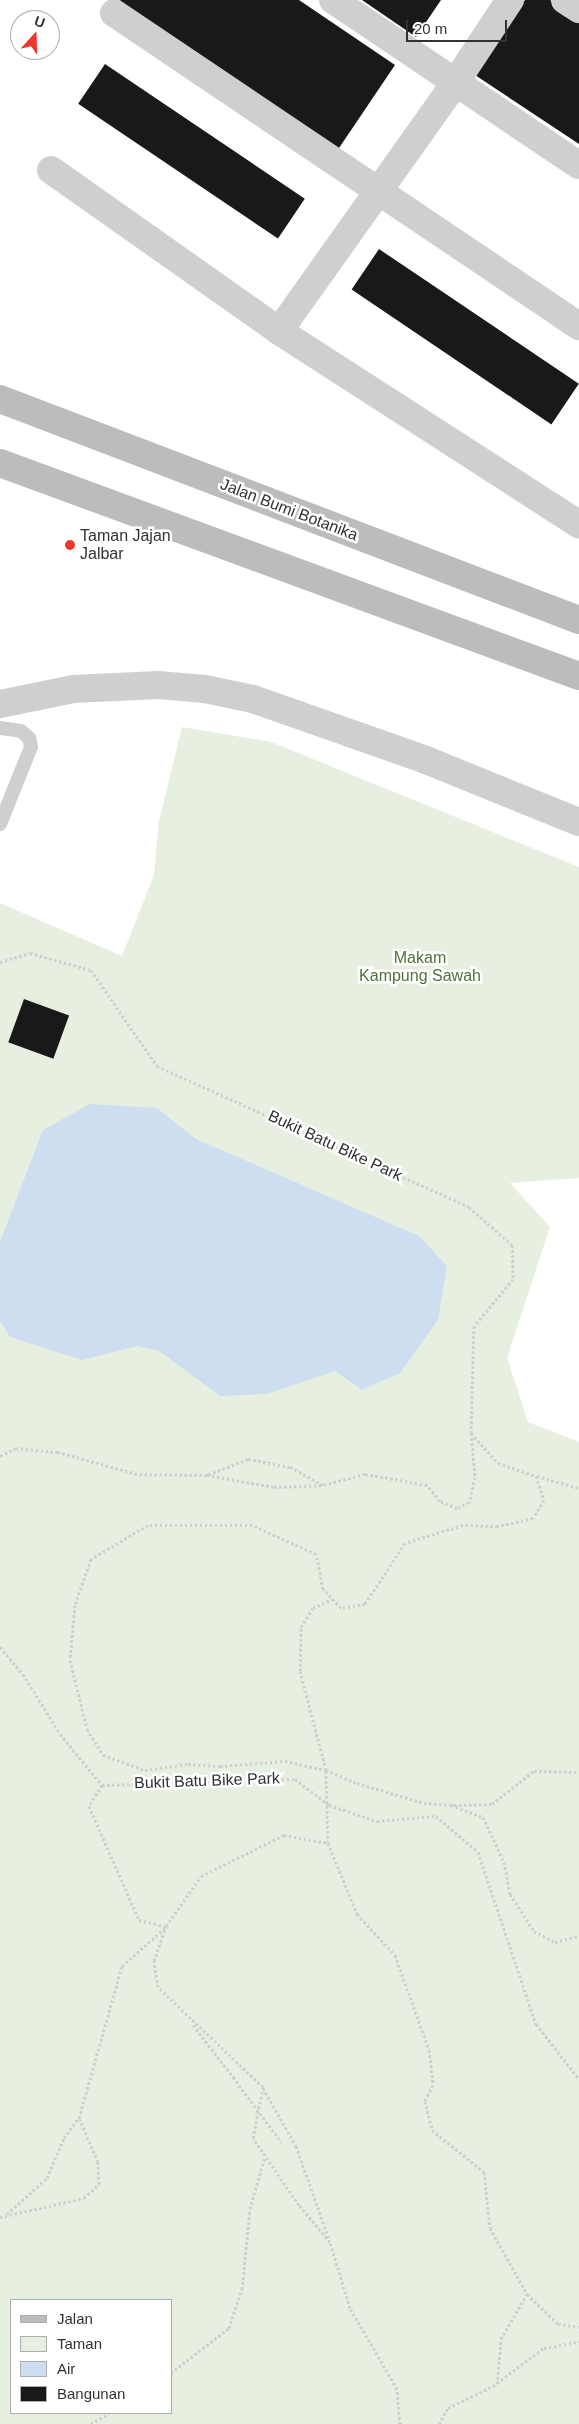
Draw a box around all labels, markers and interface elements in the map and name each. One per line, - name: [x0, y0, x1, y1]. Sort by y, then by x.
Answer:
- north arrow: [10, 10, 60, 60]
- scale bar: [409, 10, 510, 42]
- text: U: [32, 13, 47, 31]
- text: 20 m: [414, 20, 447, 37]
- street label: Jalan Bumi Botanika: [217, 475, 361, 545]
- place label: Taman Jajan Jalbar: [80, 526, 171, 564]
- marker: Taman Jajan Jalbar: [64, 539, 76, 551]
- park label: Makam Kampung Sawah: [359, 948, 481, 986]
- street label: Bukit Batu Bike Park: [265, 1106, 405, 1186]
- street label: Bukit Batu Bike Park: [134, 1769, 280, 1793]
- legend: [10, 2299, 172, 2414]
- text: Jalan: [57, 2310, 93, 2327]
- text: Taman: [57, 2335, 102, 2352]
- text: Air: [57, 2360, 75, 2377]
- text: Bangunan: [57, 2385, 125, 2402]

